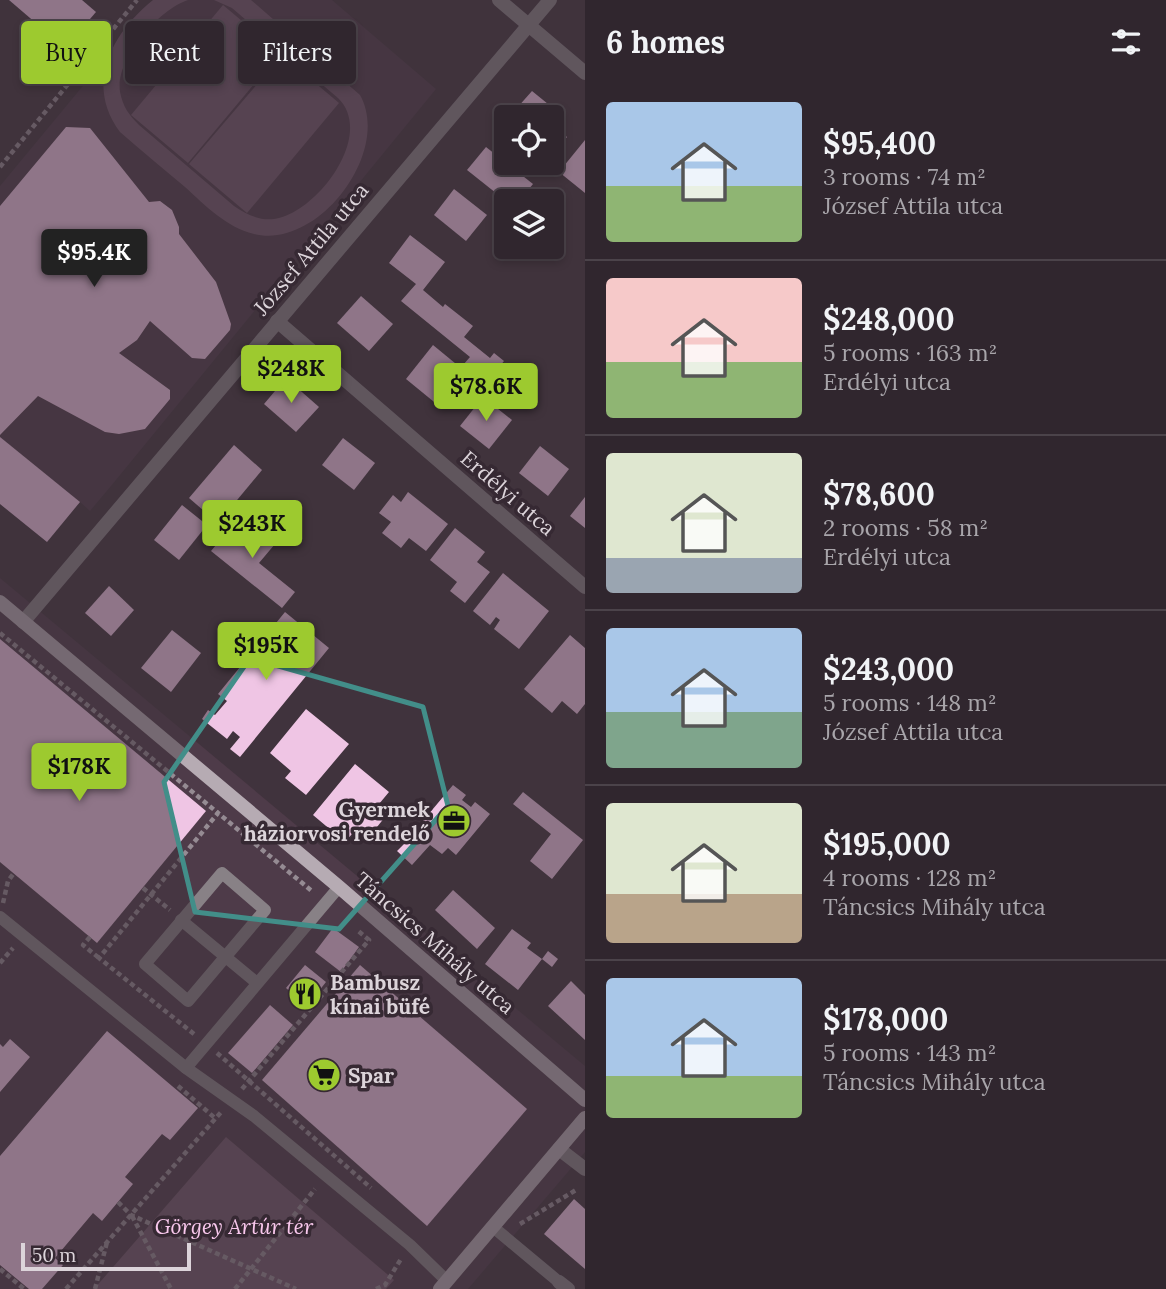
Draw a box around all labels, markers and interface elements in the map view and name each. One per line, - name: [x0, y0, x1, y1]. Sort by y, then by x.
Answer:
- chip: Buy: [21, 21, 111, 84]
- chip: Rent: [125, 21, 224, 84]
- chip: Filters: [238, 21, 356, 84]
- text: 6 homes: [606, 23, 725, 61]
- icon: filters: [1107, 23, 1145, 61]
- map controls: [494, 105, 564, 259]
- button: locate: [494, 105, 564, 175]
- text: $95,400: [823, 124, 936, 162]
- icon: home: [662, 130, 746, 214]
- text: 3 rooms · 74 m²: [823, 162, 986, 191]
- street label: József Attila utca: [247, 177, 374, 321]
- button: layers: [494, 189, 564, 259]
- text: József Attila utca: [823, 191, 1003, 220]
- pin: $95.4K: [37, 230, 151, 289]
- text: $95.4K: [57, 237, 131, 266]
- text: $248,000: [823, 300, 955, 338]
- icon: home: [662, 306, 746, 390]
- text: 5 rooms · 163 m²: [823, 338, 997, 367]
- pin: $248K: [242, 346, 340, 405]
- text: $248K: [257, 353, 325, 382]
- pin: $78.6K: [429, 364, 543, 423]
- text: Erdélyi utca: [823, 367, 951, 396]
- text: $78.6K: [450, 371, 522, 400]
- street label: Erdélyi utca: [455, 445, 561, 542]
- text: $78,600: [823, 475, 935, 513]
- icon: home: [662, 481, 746, 565]
- pin: $243K: [203, 500, 301, 560]
- text: $243K: [218, 508, 286, 537]
- text: 2 rooms · 58 m²: [823, 513, 988, 542]
- text: Erdélyi utca: [823, 542, 951, 571]
- pin: $195K: [217, 622, 315, 682]
- text: $195K: [234, 630, 298, 659]
- text: $243,000: [823, 650, 954, 688]
- icon: home: [662, 656, 746, 740]
- text: 5 rooms · 148 m²: [823, 688, 997, 717]
- text: József Attila utca: [823, 717, 1003, 746]
- pin: $178K: [30, 744, 128, 803]
- text: $178K: [47, 751, 111, 780]
- place label: Gyermek háziorvosi rendelő: [244, 796, 431, 847]
- office icon: Gyermek háziorvosi rendelő: [435, 802, 473, 840]
- text: $195,000: [823, 825, 951, 863]
- icon: home: [662, 831, 746, 915]
- text: 4 rooms · 128 m²: [823, 863, 996, 892]
- street label: Táncsics Mihály utca: [349, 866, 521, 1020]
- text: Táncsics Mihály utca: [823, 892, 1046, 921]
- place label: Bambusz kínai büfé: [330, 969, 430, 1020]
- restaurant icon: Bambusz kínai büfé: [286, 975, 324, 1013]
- text: $178,000: [823, 1000, 948, 1038]
- icon: home: [662, 1006, 746, 1090]
- text: 5 rooms · 143 m²: [823, 1038, 996, 1067]
- supermarket icon: Spar: [305, 1056, 343, 1094]
- place label: Spar: [348, 1062, 394, 1089]
- text: Táncsics Mihály utca: [823, 1067, 1046, 1096]
- park label: Görgey Artúr tér: [155, 1213, 314, 1240]
- scale bar: [21, 1240, 191, 1272]
- text: 50 m: [32, 1243, 76, 1267]

